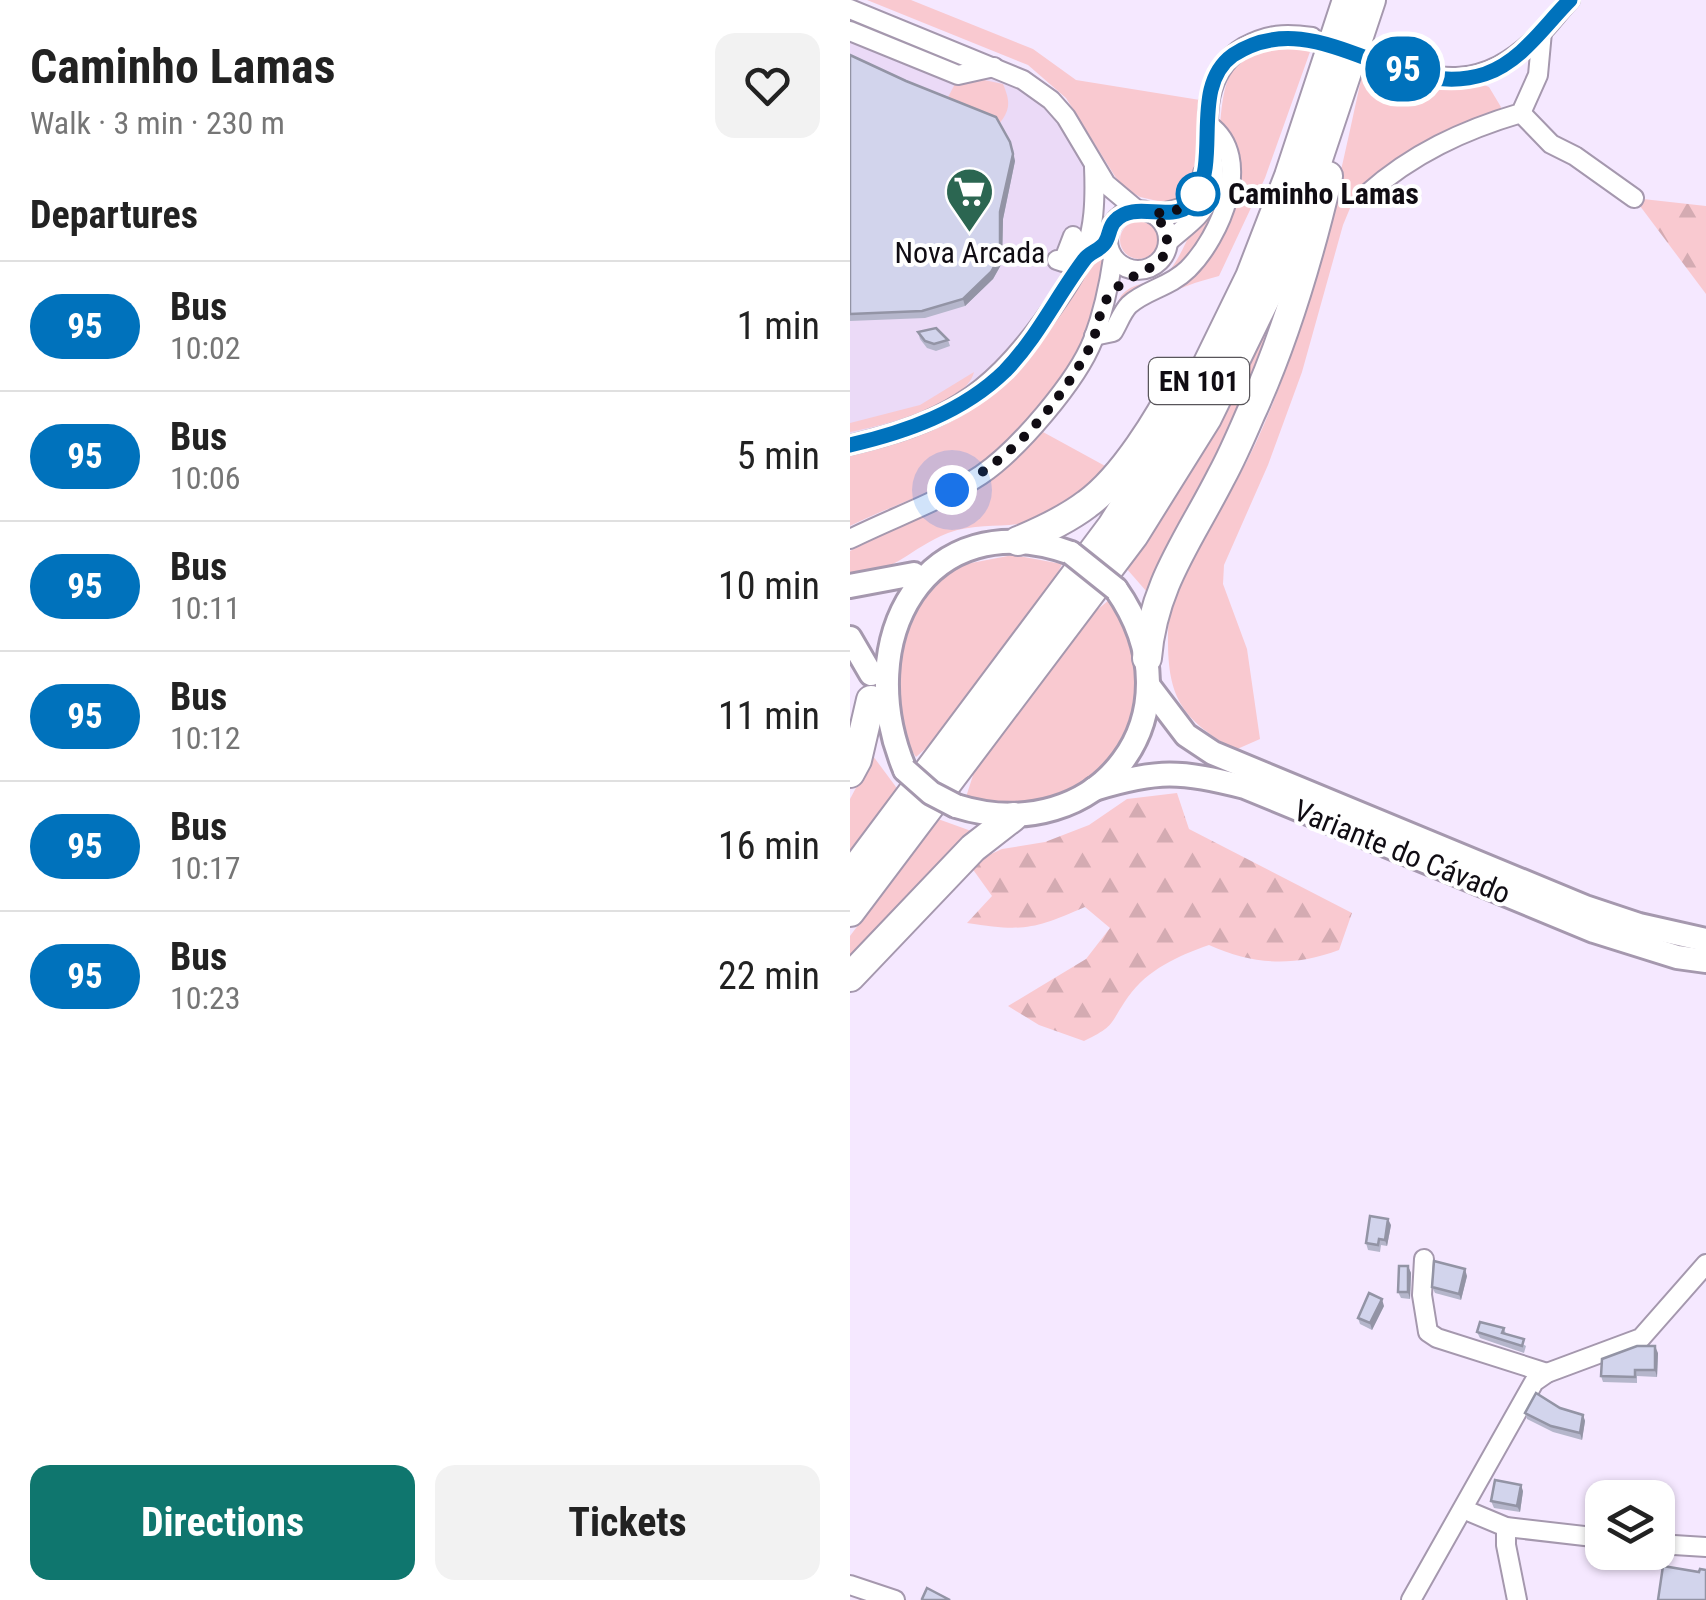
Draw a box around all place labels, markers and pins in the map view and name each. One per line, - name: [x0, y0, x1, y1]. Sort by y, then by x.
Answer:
- supermarket icon: Nova Arcada: [944, 166, 996, 234]
- marker: Caminho Lamas: [1177, 173, 1219, 215]
- place label: Caminho Lamas: [1228, 176, 1419, 211]
- place label: Nova Arcada: [895, 235, 1045, 270]

